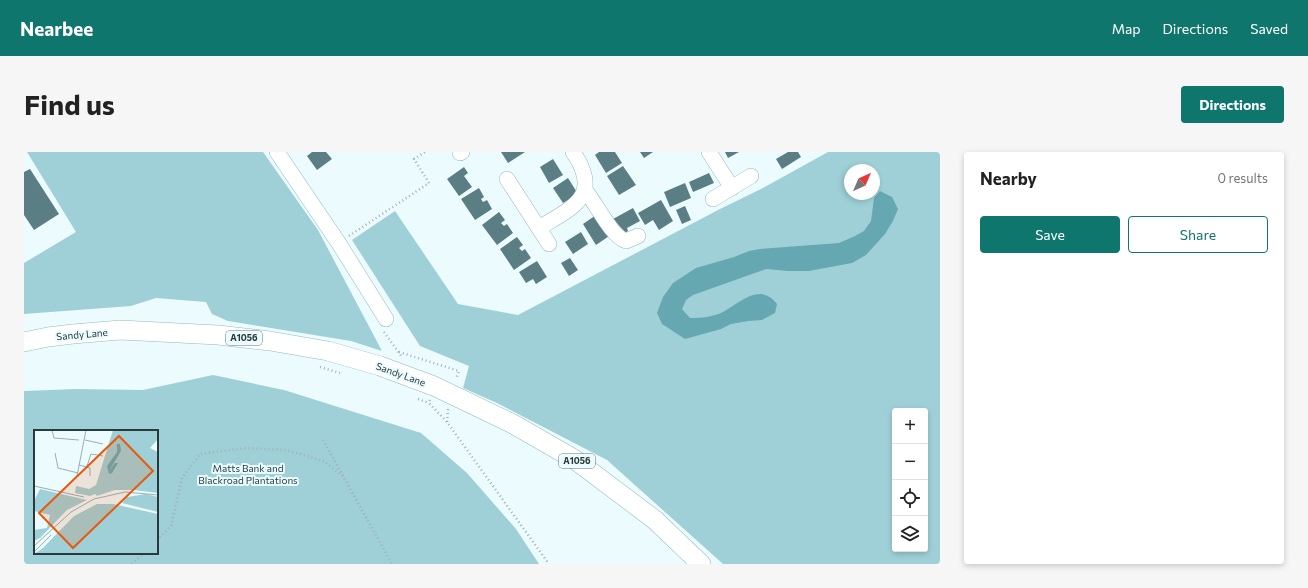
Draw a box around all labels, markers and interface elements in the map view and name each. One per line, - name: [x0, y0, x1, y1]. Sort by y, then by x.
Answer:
- text: Nearbee: [20, 17, 93, 40]
- text: Map: [1112, 20, 1141, 37]
- text: Directions: [1163, 20, 1228, 37]
- text: Saved: [1250, 20, 1288, 37]
- button: Directions: [1181, 86, 1284, 123]
- text: Find us: [24, 87, 115, 121]
- north arrow: [844, 164, 880, 200]
- text: Nearby: [980, 168, 1037, 189]
- text: 0 results: [1217, 170, 1268, 186]
- button: Save: [980, 216, 1120, 253]
- button: Share: [1128, 216, 1268, 253]
- street label: Sandy Lane: [56, 326, 108, 342]
- road number: A1056: [226, 331, 262, 345]
- street label: Sandy Lane: [375, 360, 427, 388]
- map controls: [892, 408, 928, 552]
- button: +: [892, 408, 928, 444]
- inset map: [34, 430, 158, 554]
- button: −: [892, 444, 928, 480]
- road number: A1056: [559, 454, 595, 468]
- park label: Matts Bank and Blackroad Plantations: [198, 462, 298, 486]
- button: locate: [892, 480, 928, 516]
- button: layers: [892, 516, 928, 552]

